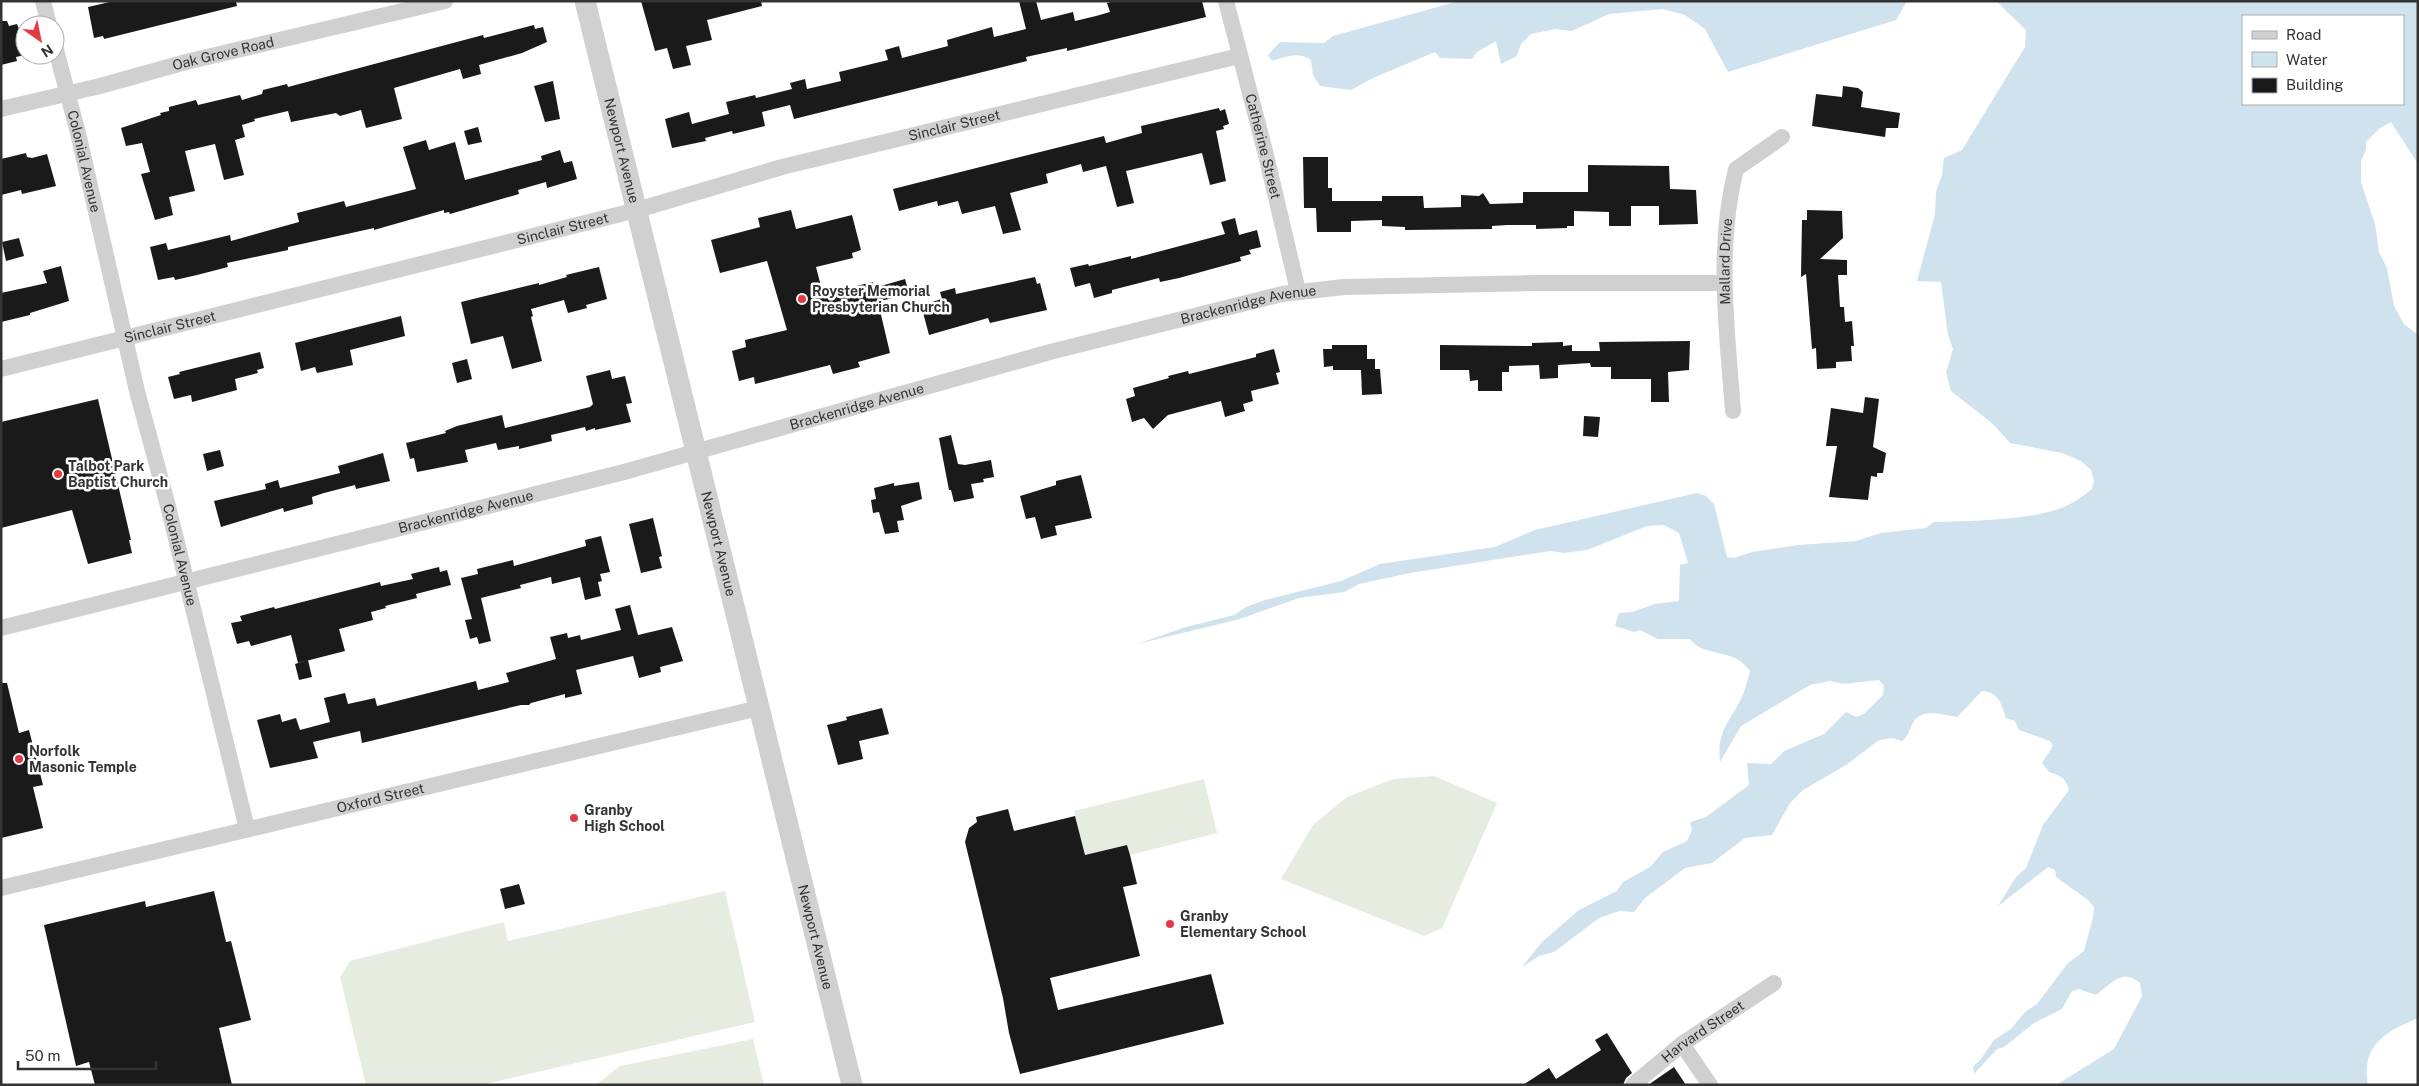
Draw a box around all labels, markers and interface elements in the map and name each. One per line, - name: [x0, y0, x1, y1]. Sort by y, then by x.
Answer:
- north arrow: [15, 15, 65, 65]
- legend: [2242, 15, 2404, 105]
- text: Road: [2286, 26, 2322, 43]
- street label: Oak Grove Road: [170, 34, 275, 73]
- text: N: [38, 41, 56, 61]
- text: Water: [2286, 51, 2328, 68]
- text: Building: [2286, 76, 2344, 93]
- street label: Catherine Street: [1242, 92, 1284, 200]
- street label: Newport Avenue: [601, 96, 643, 205]
- street label: Sinclair Street: [907, 106, 1002, 144]
- street label: Colonial Avenue: [64, 109, 104, 214]
- street label: Sinclair Street: [515, 209, 610, 248]
- street label: Mallard Drive: [1717, 217, 1735, 305]
- street label: Brackenridge Avenue: [1179, 282, 1317, 327]
- place label: Royster Memorial Presbyterian Church: [812, 283, 950, 315]
- marker: Royster Memorial Presbyterian Church: [796, 293, 808, 305]
- street label: Sinclair Street: [122, 308, 217, 346]
- street label: Brackenridge Avenue: [788, 380, 926, 433]
- place label: Talbot Park Baptist Church: [68, 458, 168, 490]
- marker: Talbot Park Baptist Church: [52, 468, 64, 480]
- street label: Brackenridge Avenue: [396, 487, 535, 536]
- street label: Newport Avenue: [698, 490, 739, 598]
- street label: Colonial Avenue: [160, 502, 200, 607]
- place label: Norfolk Masonic Temple: [29, 743, 137, 775]
- marker: Norfolk Masonic Temple: [13, 753, 25, 765]
- street label: Oxford Street: [335, 780, 426, 816]
- place label: Granby High School: [584, 802, 665, 834]
- marker: Granby High School: [568, 812, 580, 824]
- street label: Newport Avenue: [795, 883, 836, 991]
- place label: Granby Elementary School: [1180, 908, 1307, 940]
- marker: Granby Elementary School: [1164, 918, 1176, 930]
- street label: Harvard Street: [1658, 997, 1747, 1066]
- scale bar: [18, 1038, 155, 1070]
- text: 50 m: [25, 1047, 60, 1064]

